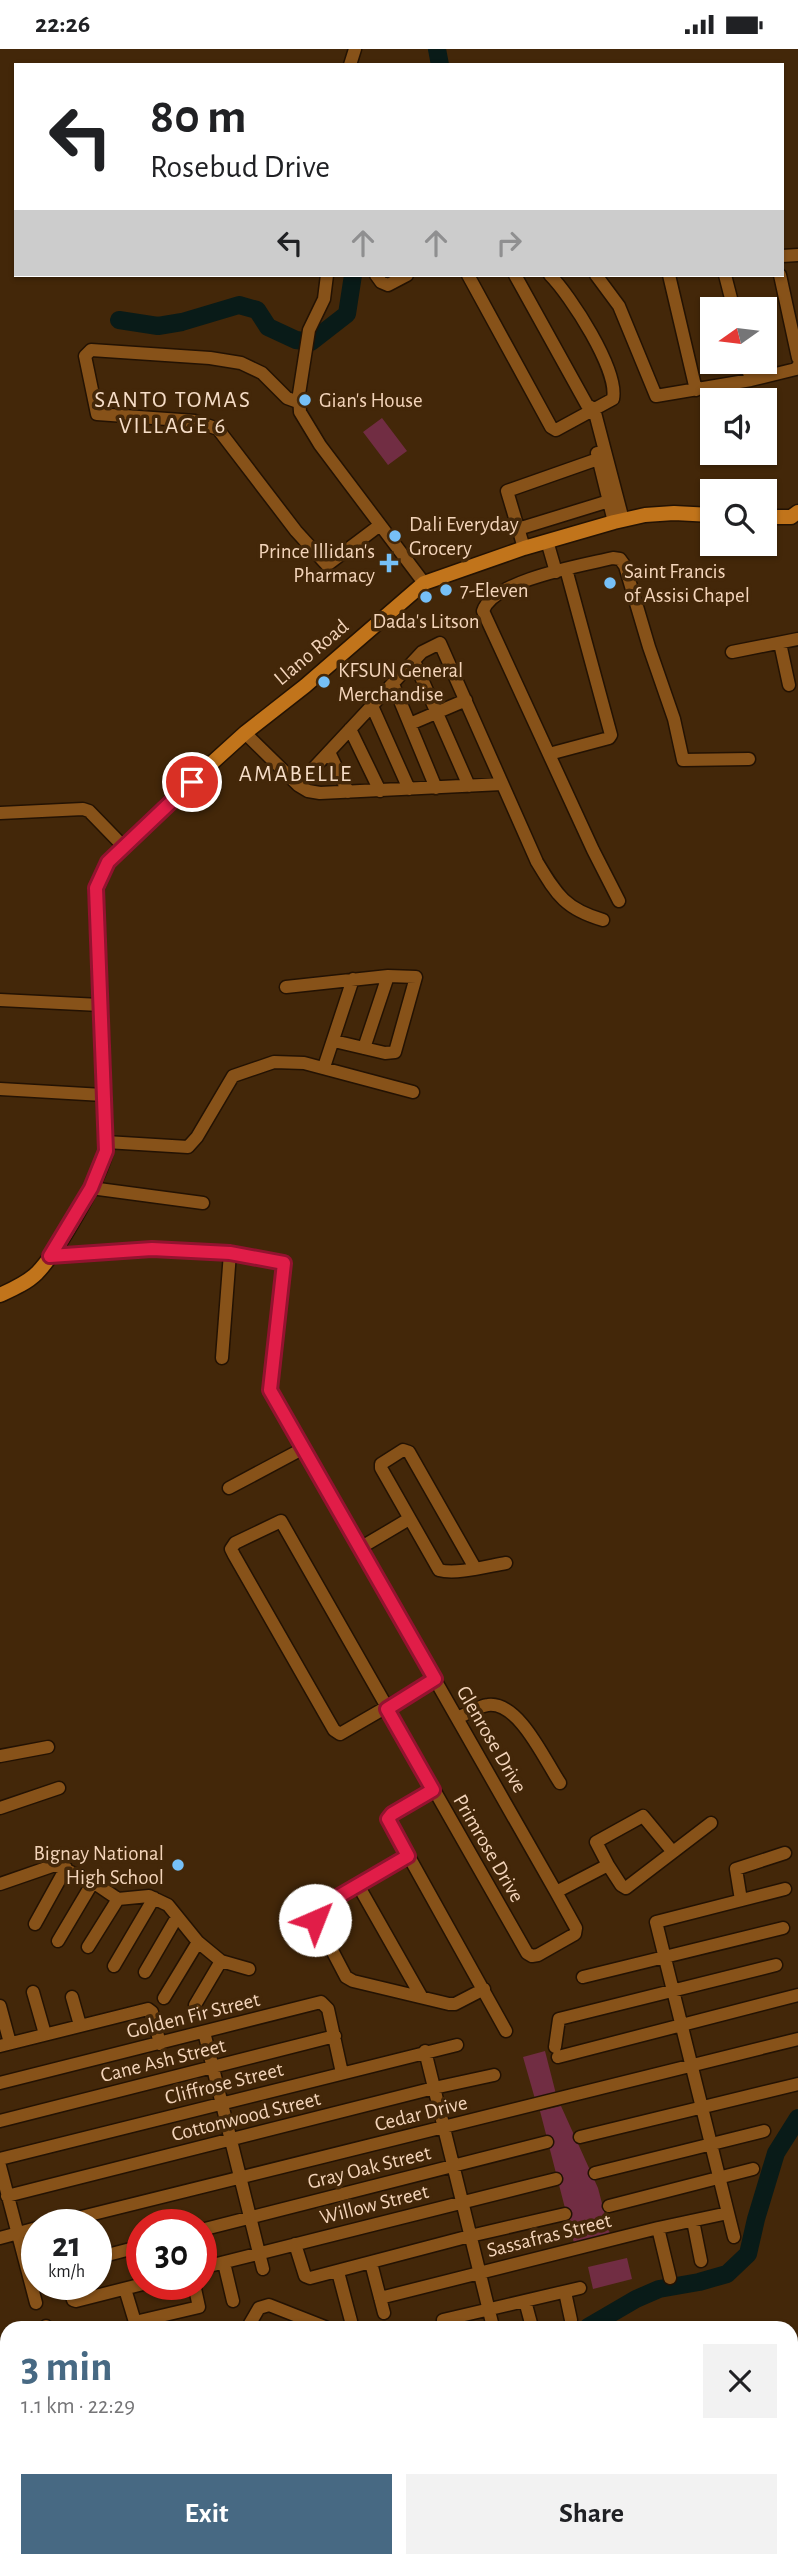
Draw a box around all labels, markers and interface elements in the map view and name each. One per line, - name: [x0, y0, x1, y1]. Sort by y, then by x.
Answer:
- text: 22:26: [35, 11, 90, 37]
- icon: left: [35, 91, 126, 182]
- text: 80 m: [150, 93, 247, 142]
- text: Rosebud Drive: [150, 151, 330, 183]
- icon: left: [271, 224, 309, 262]
- icon: ahead: [344, 224, 382, 262]
- icon: ahead: [417, 224, 455, 262]
- icon: right: [490, 224, 528, 262]
- north arrow: [700, 297, 777, 375]
- map controls: [700, 297, 777, 556]
- button: sound: [700, 388, 777, 465]
- district label: SANTO TOMAS VILLAGE 6: [94, 389, 252, 438]
- place label: Gian's House: [319, 390, 423, 411]
- marker: Gian's House: [297, 392, 313, 408]
- button: search: [700, 479, 777, 556]
- place label: Dali Everyday Grocery: [409, 514, 519, 559]
- marker: Dali Everyday Grocery: [387, 528, 403, 544]
- place label: Prince Illidan's Pharmacy: [258, 541, 375, 586]
- marker: Prince Illidan's Pharmacy: [381, 555, 397, 571]
- place label: Saint Francis of Assisi Chapel: [624, 561, 750, 606]
- marker: Saint Francis of Assisi Chapel: [602, 575, 618, 591]
- place label: 7-Eleven: [460, 580, 529, 601]
- marker: 7-Eleven: [438, 582, 454, 598]
- marker: Dada's Litson: [418, 589, 434, 605]
- place label: Dada's Litson: [372, 611, 480, 632]
- street label: Llano Road: [270, 615, 353, 689]
- place label: KFSUN General Merchandise: [338, 660, 463, 705]
- marker: KFSUN General Merchandise: [316, 674, 332, 690]
- pin: [162, 752, 222, 812]
- icon: arrive: [173, 763, 211, 801]
- district label: AMABELLE: [239, 763, 353, 786]
- street label: Glenrose Drive: [453, 1682, 531, 1796]
- street label: Primrose Drive: [449, 1791, 528, 1906]
- place label: Bignay National High School: [33, 1843, 164, 1888]
- marker: Bignay National High School: [170, 1857, 186, 1873]
- position arrow: [278, 1883, 352, 1957]
- street label: Golden Fir Street: [124, 1989, 262, 2042]
- street label: Cane Ash Street: [98, 2035, 228, 2086]
- street label: Cliffrose Street: [163, 2059, 286, 2108]
- street label: Cottonwood Street: [169, 2088, 323, 2145]
- street label: Cedar Drive: [373, 2092, 470, 2135]
- street label: Gray Oak Street: [305, 2142, 433, 2193]
- street label: Willow Street: [318, 2181, 431, 2228]
- speed limit sign: 30: [126, 2209, 217, 2300]
- street label: Sassafras Street: [485, 2210, 614, 2261]
- text: 21: [52, 2228, 81, 2263]
- text: km/h: [48, 2263, 85, 2281]
- button: close: [703, 2344, 777, 2418]
- text: 3 min: [21, 2346, 113, 2388]
- text: 1.1 km · 22:29: [21, 2395, 135, 2418]
- button: Exit: [21, 2474, 392, 2554]
- button: Share: [406, 2474, 777, 2554]

